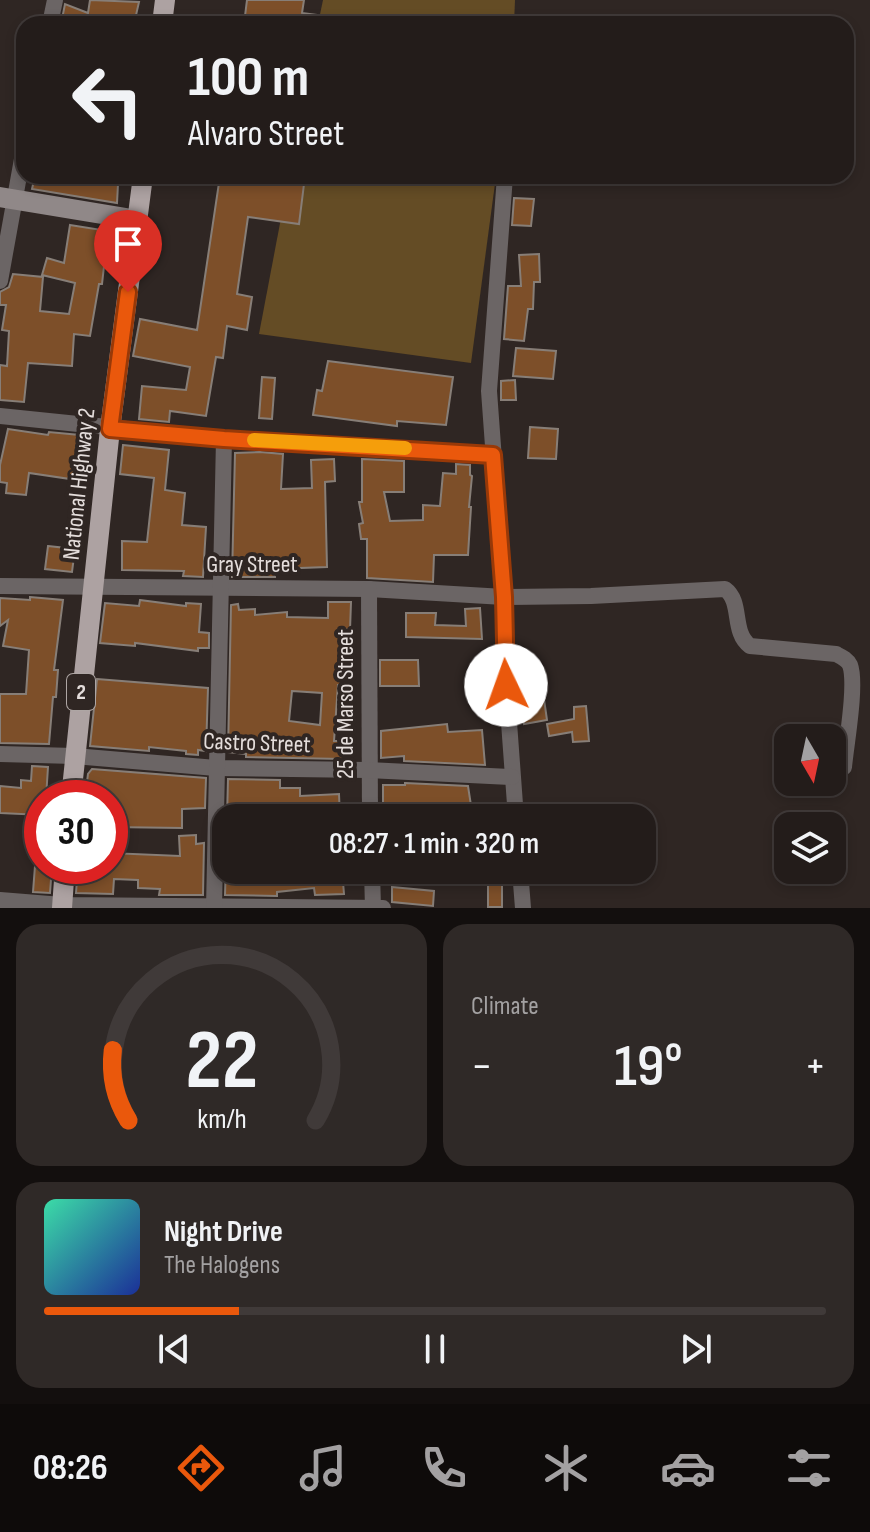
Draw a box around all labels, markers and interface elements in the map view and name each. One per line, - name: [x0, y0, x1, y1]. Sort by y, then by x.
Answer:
- text: 100 m: [188, 45, 309, 112]
- icon: left: [56, 48, 160, 152]
- text: Alvaro Street: [188, 113, 344, 156]
- pin: [94, 210, 162, 292]
- icon: arrive: [106, 222, 150, 266]
- street label: National Highway 2: [57, 407, 101, 561]
- street label: Gray Street: [206, 550, 298, 579]
- street label: 25 de Marso Street: [331, 629, 360, 779]
- position arrow: [464, 643, 548, 727]
- road number: 2: [67, 674, 95, 710]
- north arrow: [774, 724, 846, 796]
- map controls: [774, 724, 846, 884]
- street label: Castro Street: [203, 727, 311, 759]
- speed limit sign: 30: [24, 780, 128, 884]
- button: layers: [774, 812, 846, 884]
- text: 08:27 · 1 min · 320 m: [329, 826, 539, 862]
- text: Climate: [471, 991, 539, 1022]
- text: 22: [185, 1012, 258, 1112]
- text: 19°: [614, 1031, 683, 1103]
- text: −: [471, 1040, 493, 1093]
- text: +: [804, 1040, 826, 1093]
- text: km/h: [197, 1102, 246, 1137]
- text: Night Drive: [164, 1214, 283, 1250]
- text: The Halogens: [164, 1250, 280, 1281]
- icon: previous: [152, 1327, 196, 1371]
- icon: pause: [413, 1327, 457, 1371]
- icon: next: [674, 1327, 718, 1371]
- icon: directions: [173, 1440, 229, 1496]
- icon: music: [295, 1440, 351, 1496]
- icon: phone: [416, 1440, 472, 1496]
- icon: climate: [538, 1440, 594, 1496]
- icon: car: [660, 1440, 716, 1496]
- icon: filters: [781, 1440, 837, 1496]
- text: 08:26: [33, 1447, 108, 1490]

